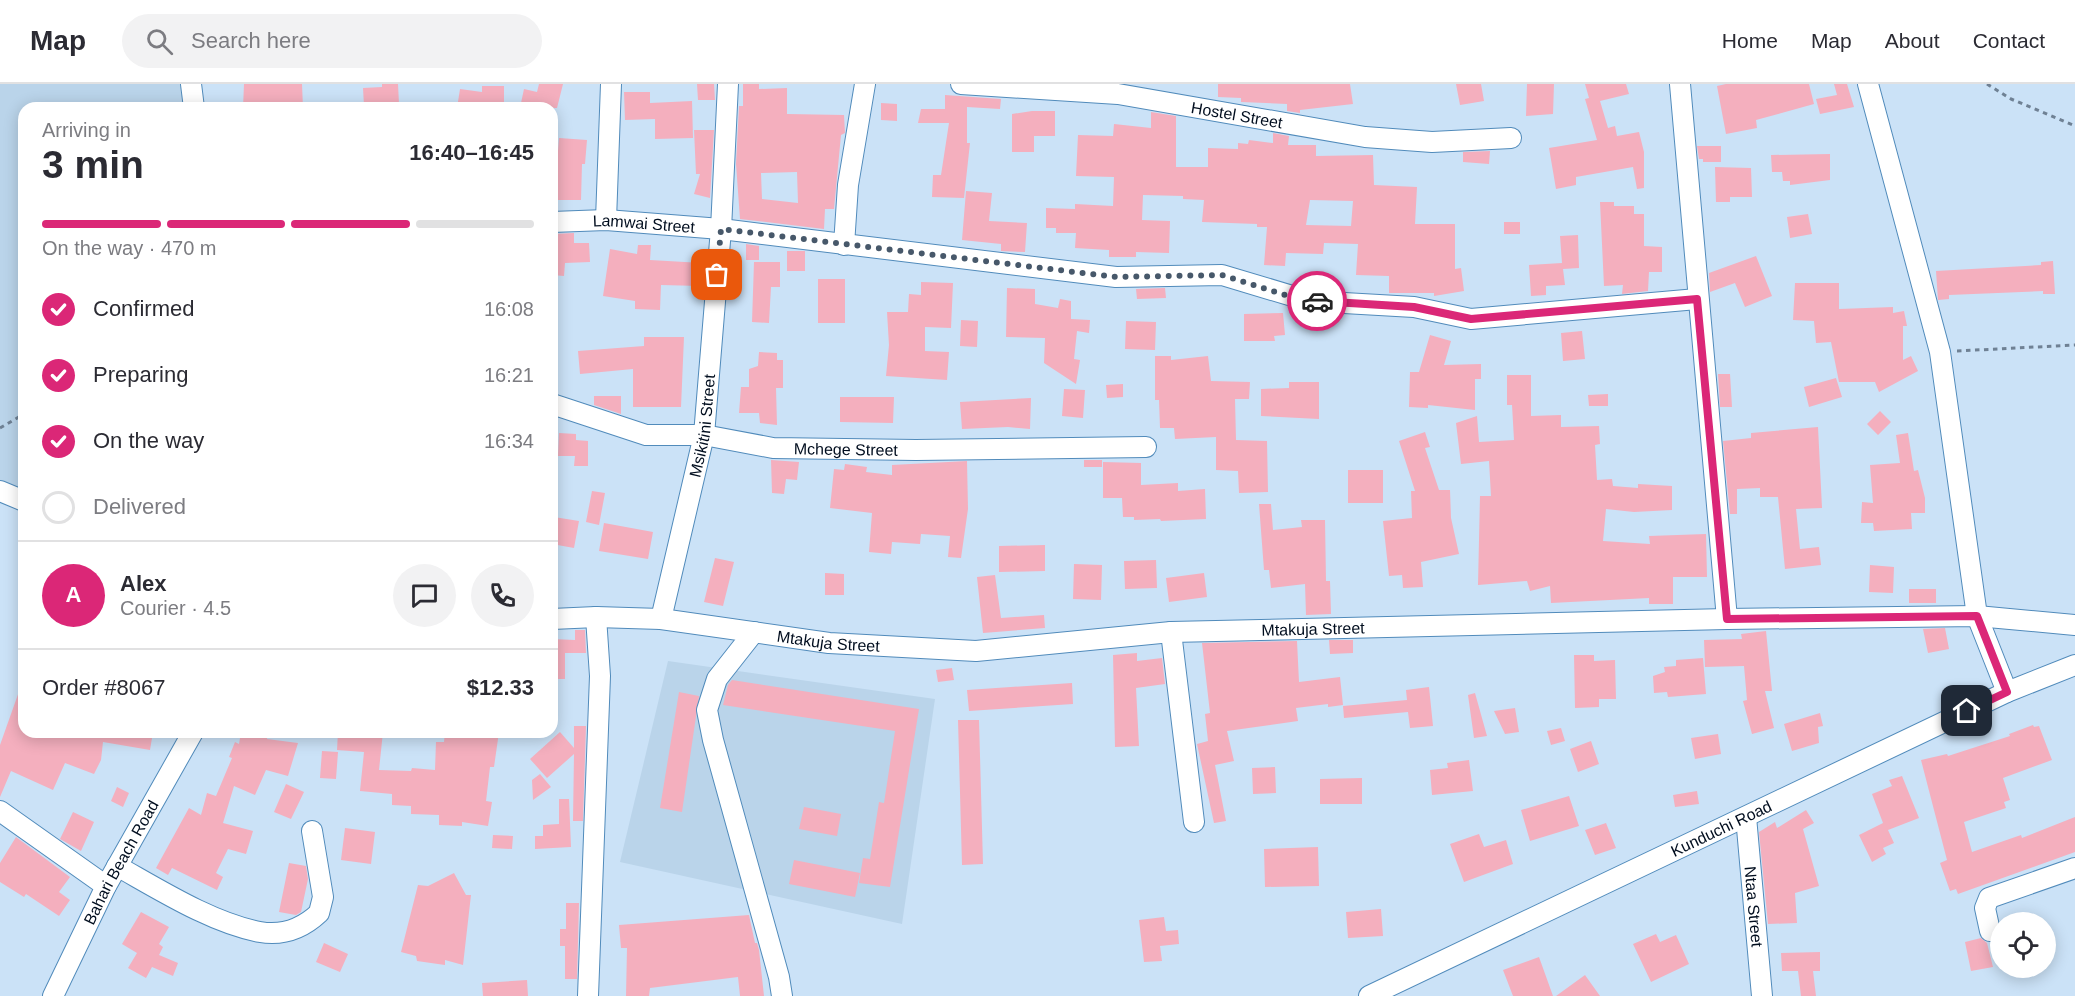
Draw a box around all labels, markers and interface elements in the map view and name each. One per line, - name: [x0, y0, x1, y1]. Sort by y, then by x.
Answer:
- search box: [122, 14, 542, 68]
- text: Map: [30, 25, 86, 56]
- icon: search: [143, 25, 176, 58]
- text: Search here: [191, 28, 311, 53]
- text: Home: [1722, 29, 1778, 52]
- text: Map: [1811, 29, 1852, 52]
- text: About: [1885, 29, 1940, 52]
- text: Contact: [1973, 29, 2045, 52]
- street label: Hostel Street: [1190, 99, 1284, 132]
- text: Arriving in: [42, 119, 131, 141]
- text: 16:40–16:45: [409, 140, 534, 165]
- text: 3 min: [42, 143, 144, 186]
- street label: Lamwai Street: [593, 212, 696, 236]
- text: On the way · 470 m: [42, 237, 217, 259]
- pin: [691, 249, 742, 300]
- icon: bag: [700, 258, 733, 291]
- courier: [1287, 271, 1347, 331]
- icon: car: [1301, 285, 1334, 318]
- icon: check: [42, 293, 75, 326]
- text: Confirmed: [93, 296, 194, 321]
- text: 16:08: [484, 298, 534, 320]
- icon: check: [42, 359, 75, 392]
- text: Preparing: [93, 362, 188, 387]
- text: 16:21: [484, 364, 534, 386]
- street label: Msikitini Street: [686, 373, 718, 479]
- icon: check: [42, 425, 75, 458]
- text: On the way: [93, 428, 204, 453]
- text: 16:34: [484, 430, 534, 452]
- street label: Mchege Street: [794, 440, 899, 459]
- text: Delivered: [93, 494, 186, 519]
- button: chat: [393, 564, 456, 627]
- button: phone: [471, 564, 534, 627]
- text: Alex: [120, 571, 166, 596]
- text: A: [66, 582, 81, 607]
- text: Courier · 4.5: [120, 597, 231, 619]
- street label: Mtakuja Street: [1261, 619, 1365, 639]
- street label: Mtakuja Street: [776, 628, 881, 655]
- text: Order #8067: [42, 675, 166, 700]
- text: $12.33: [467, 675, 534, 700]
- pin: [1941, 685, 1992, 736]
- icon: home: [1950, 694, 1983, 727]
- street label: Bahari Beach Road: [81, 797, 162, 927]
- street label: Kunduchi Road: [1668, 797, 1774, 860]
- street label: Ntaa Street: [1741, 866, 1766, 948]
- map controls: [1990, 912, 2056, 978]
- button: locate: [1990, 912, 2056, 978]

